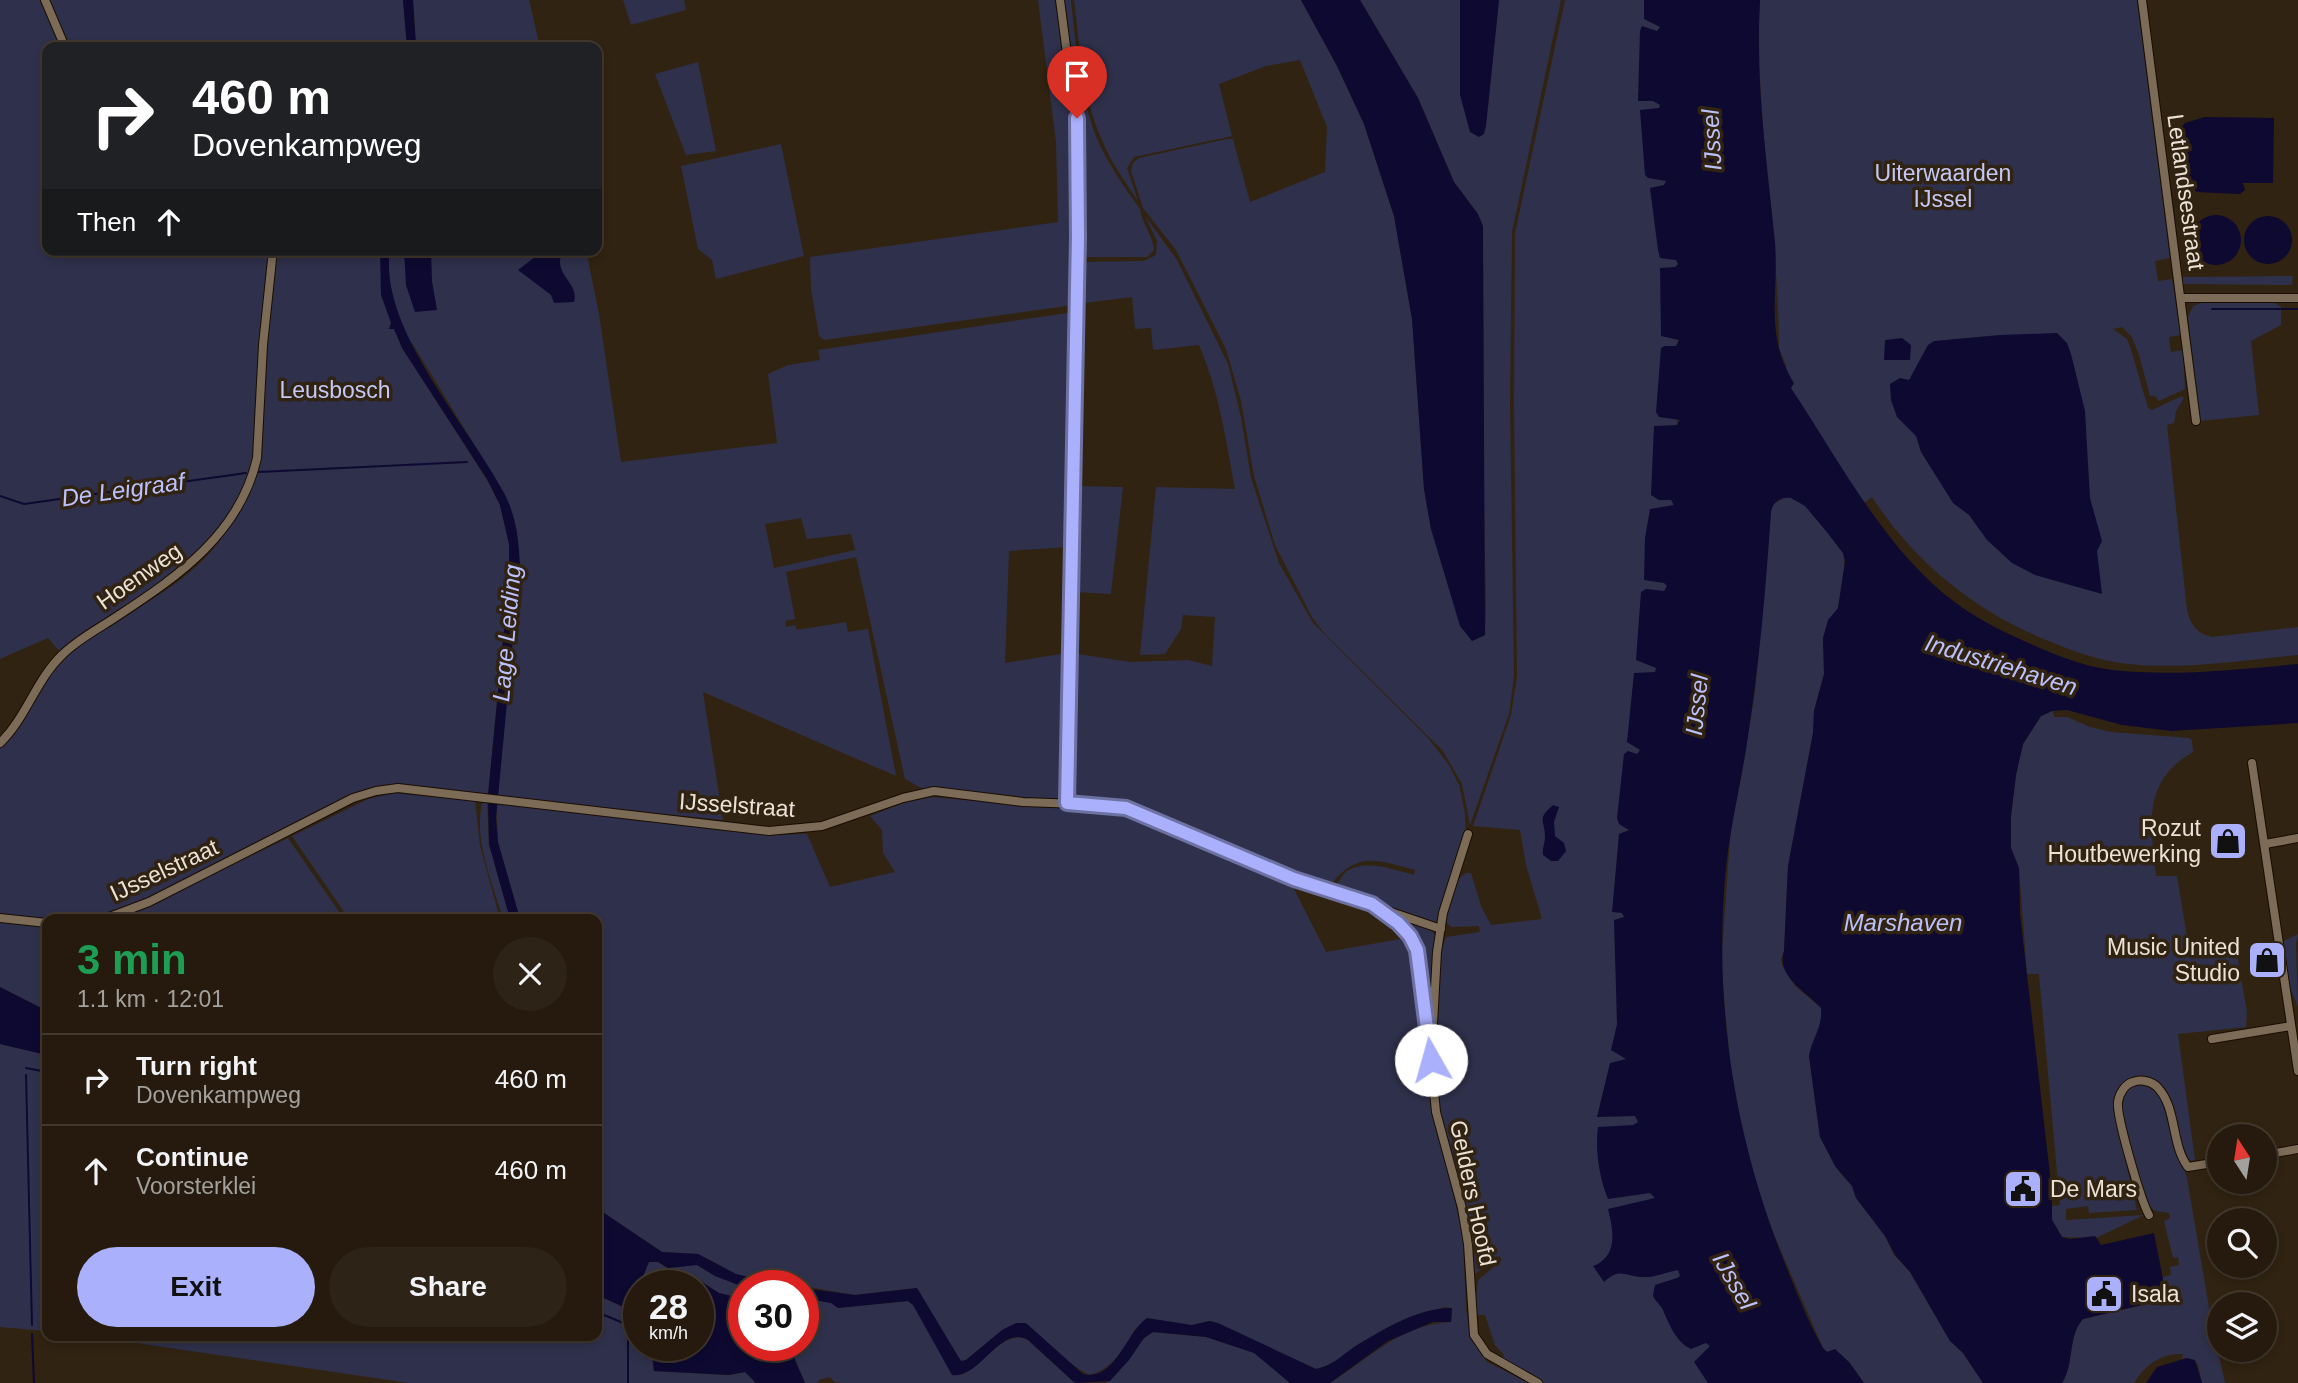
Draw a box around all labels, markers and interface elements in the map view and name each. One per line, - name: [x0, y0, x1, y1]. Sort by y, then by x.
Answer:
- pin: [1047, 46, 1107, 118]
- icon: arrive: [1058, 57, 1096, 95]
- icon: right: [77, 70, 168, 161]
- text: 460 m: [192, 70, 331, 124]
- water label: IJssel: [1696, 108, 1727, 171]
- street label: Letlandsestraat: [2162, 112, 2210, 272]
- text: Dovenkampweg: [192, 127, 421, 163]
- park label: Uiterwaarden IJssel: [1875, 160, 2011, 212]
- icon: ahead: [150, 203, 188, 241]
- text: Then: [77, 207, 136, 237]
- park label: Leusbosch: [279, 377, 391, 403]
- water label: De Leigraaf: [60, 467, 189, 512]
- street label: Hoenweg: [92, 537, 186, 615]
- water label: Lage Leiding: [487, 563, 526, 703]
- water label: Industriehaven: [1922, 629, 2080, 700]
- water label: IJssel: [1680, 672, 1713, 737]
- street label: IJsselstraat: [678, 788, 797, 822]
- place label: Rozut Houtbewerking: [2048, 815, 2202, 867]
- shop icon: Rozut Houtbewerking: [2207, 820, 2249, 862]
- street label: IJsselstraat: [106, 833, 223, 906]
- water label: Marshaven: [1844, 909, 1962, 936]
- place label: Music United Studio: [2107, 934, 2240, 986]
- text: 3 min: [77, 936, 187, 983]
- button: close: [493, 937, 567, 1011]
- shop icon: Music United Studio: [2246, 939, 2288, 981]
- text: 1.1 km · 12:01: [77, 986, 224, 1012]
- position arrow: [1394, 1023, 1468, 1097]
- text: Turn right: [136, 1051, 257, 1081]
- icon: right: [77, 1061, 115, 1099]
- text: 460 m: [495, 1064, 567, 1094]
- text: Dovenkampweg: [136, 1082, 301, 1108]
- street label: Gelders Hoofd: [1445, 1118, 1501, 1268]
- north arrow: [2207, 1124, 2277, 1194]
- map controls: [2207, 1124, 2277, 1362]
- text: Continue: [136, 1142, 249, 1172]
- icon: ahead: [77, 1152, 115, 1190]
- text: 460 m: [495, 1155, 567, 1185]
- public building icon: De Mars: [2002, 1168, 2044, 1210]
- text: Voorsterklei: [136, 1173, 256, 1199]
- place label: De Mars: [2050, 1176, 2137, 1202]
- button: search: [2207, 1208, 2277, 1278]
- button: Exit: [77, 1247, 315, 1327]
- button: Share: [329, 1247, 567, 1327]
- water label: IJssel: [1707, 1247, 1762, 1315]
- speed limit sign: 30: [728, 1270, 819, 1361]
- public building icon: Isala: [2083, 1273, 2125, 1315]
- place label: Isala: [2131, 1281, 2180, 1307]
- text: 28: [649, 1287, 688, 1326]
- button: layers: [2207, 1292, 2277, 1362]
- text: km/h: [649, 1323, 688, 1343]

